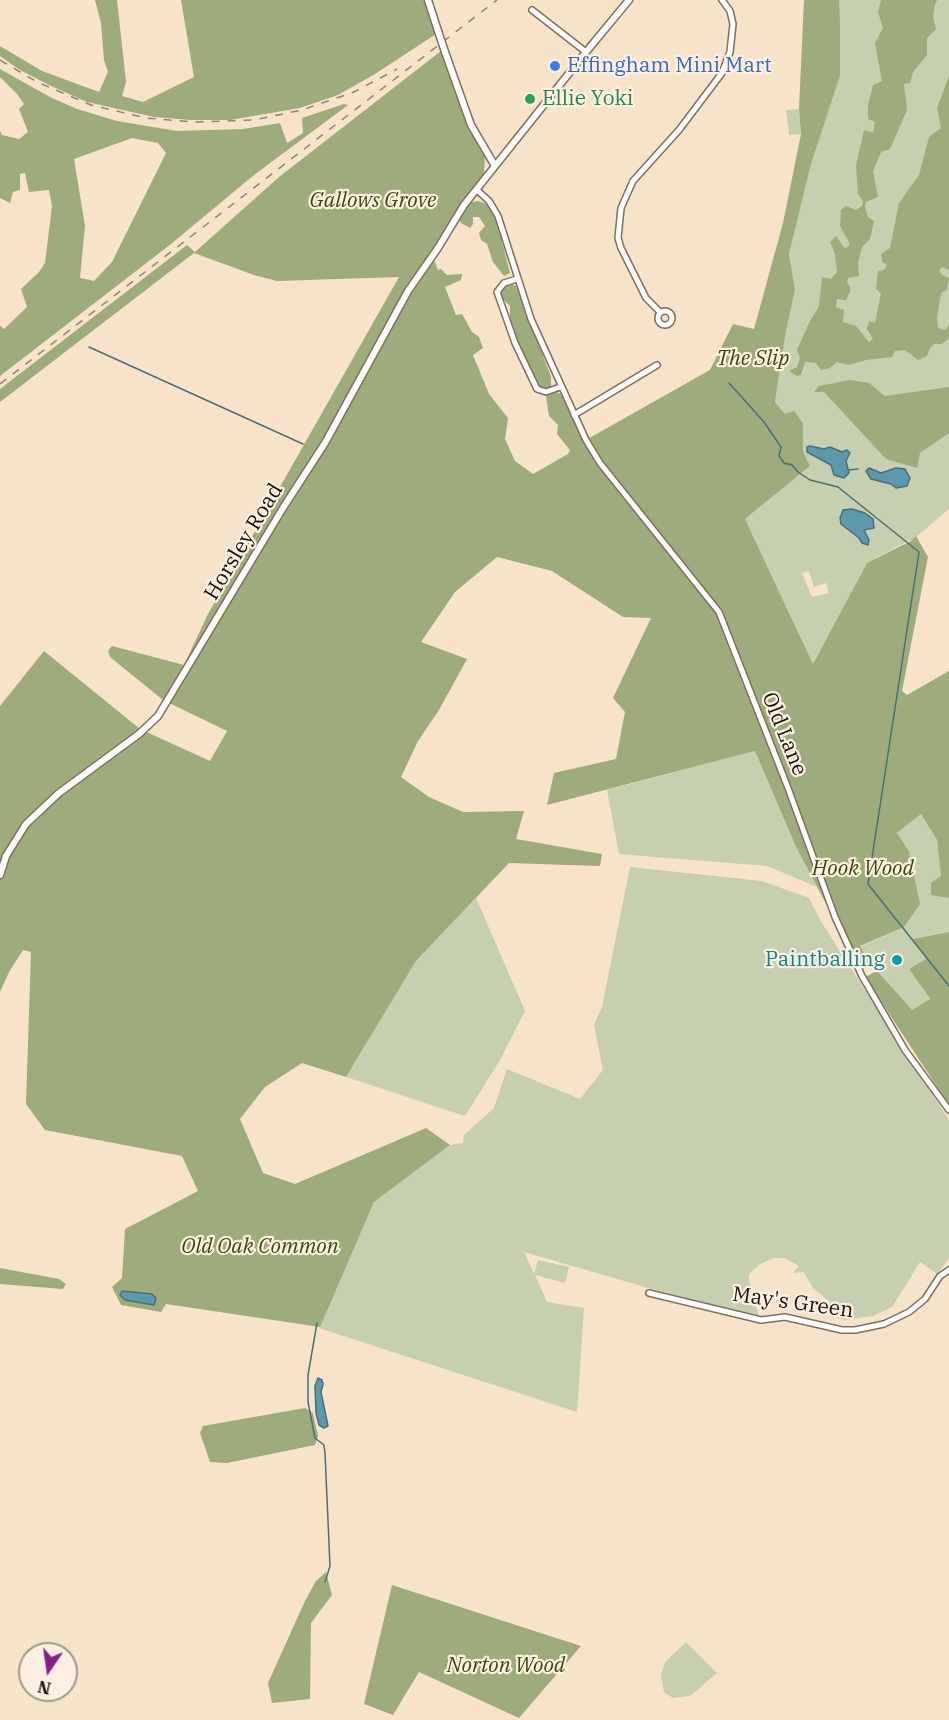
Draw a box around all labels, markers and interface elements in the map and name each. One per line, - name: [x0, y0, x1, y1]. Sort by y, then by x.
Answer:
- place label: Effingham Mini Mart: [567, 53, 772, 79]
- marker: Effingham Mini Mart: [548, 59, 562, 73]
- place label: Ellie Yoki: [542, 86, 633, 112]
- marker: Ellie Yoki: [523, 92, 537, 106]
- park label: Gallows Grove: [310, 188, 436, 214]
- park label: The Slip: [716, 346, 790, 372]
- street label: Horsley Road: [199, 479, 289, 605]
- street label: Old Lane: [756, 689, 812, 779]
- park label: Hook Wood: [812, 856, 914, 882]
- place label: Paintballing: [765, 947, 885, 973]
- marker: Paintballing: [890, 953, 904, 967]
- park label: Old Oak Common: [181, 1234, 339, 1260]
- street label: May's Green: [731, 1282, 855, 1324]
- north arrow: [18, 1642, 78, 1702]
- park label: Norton Wood: [447, 1653, 565, 1679]
- text: N: [36, 1676, 53, 1699]

